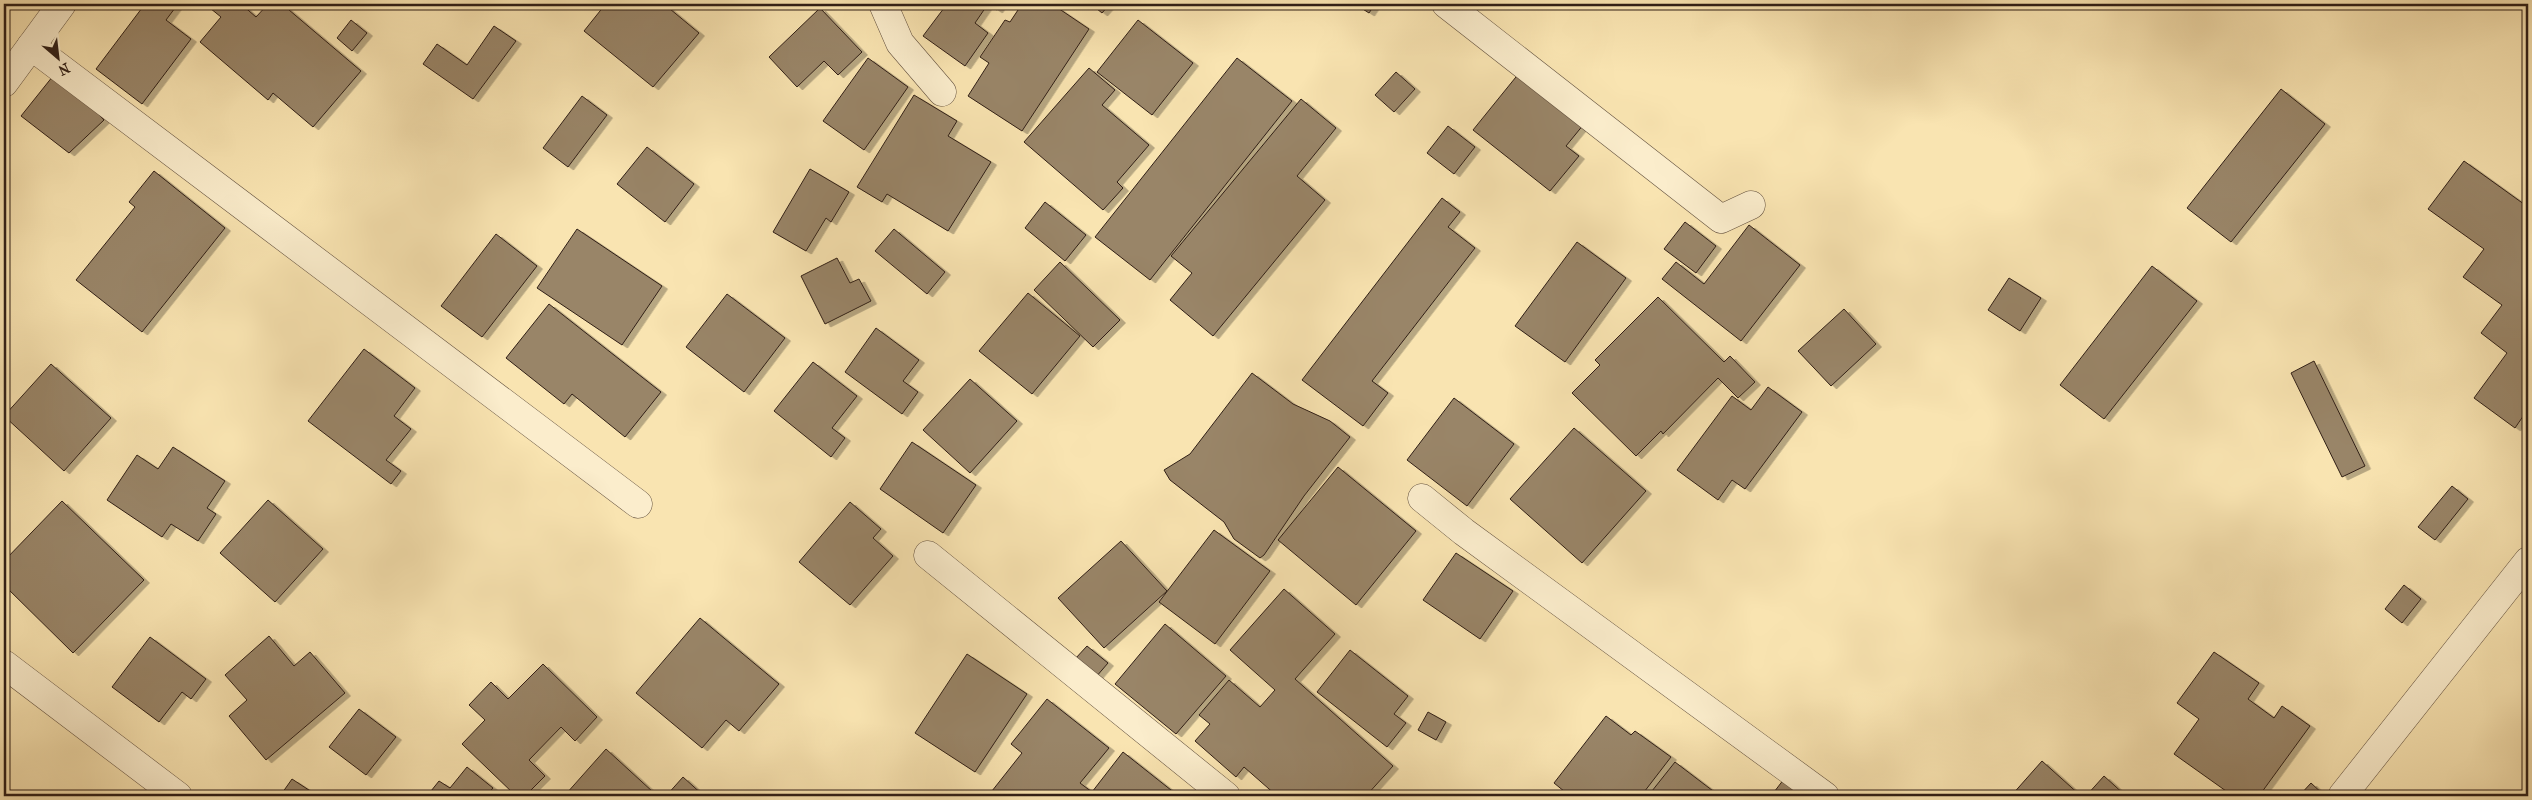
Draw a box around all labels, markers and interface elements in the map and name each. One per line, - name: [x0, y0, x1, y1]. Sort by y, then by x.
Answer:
- north arrow: [32, 32, 82, 82]
- text: N: [55, 59, 73, 79]

